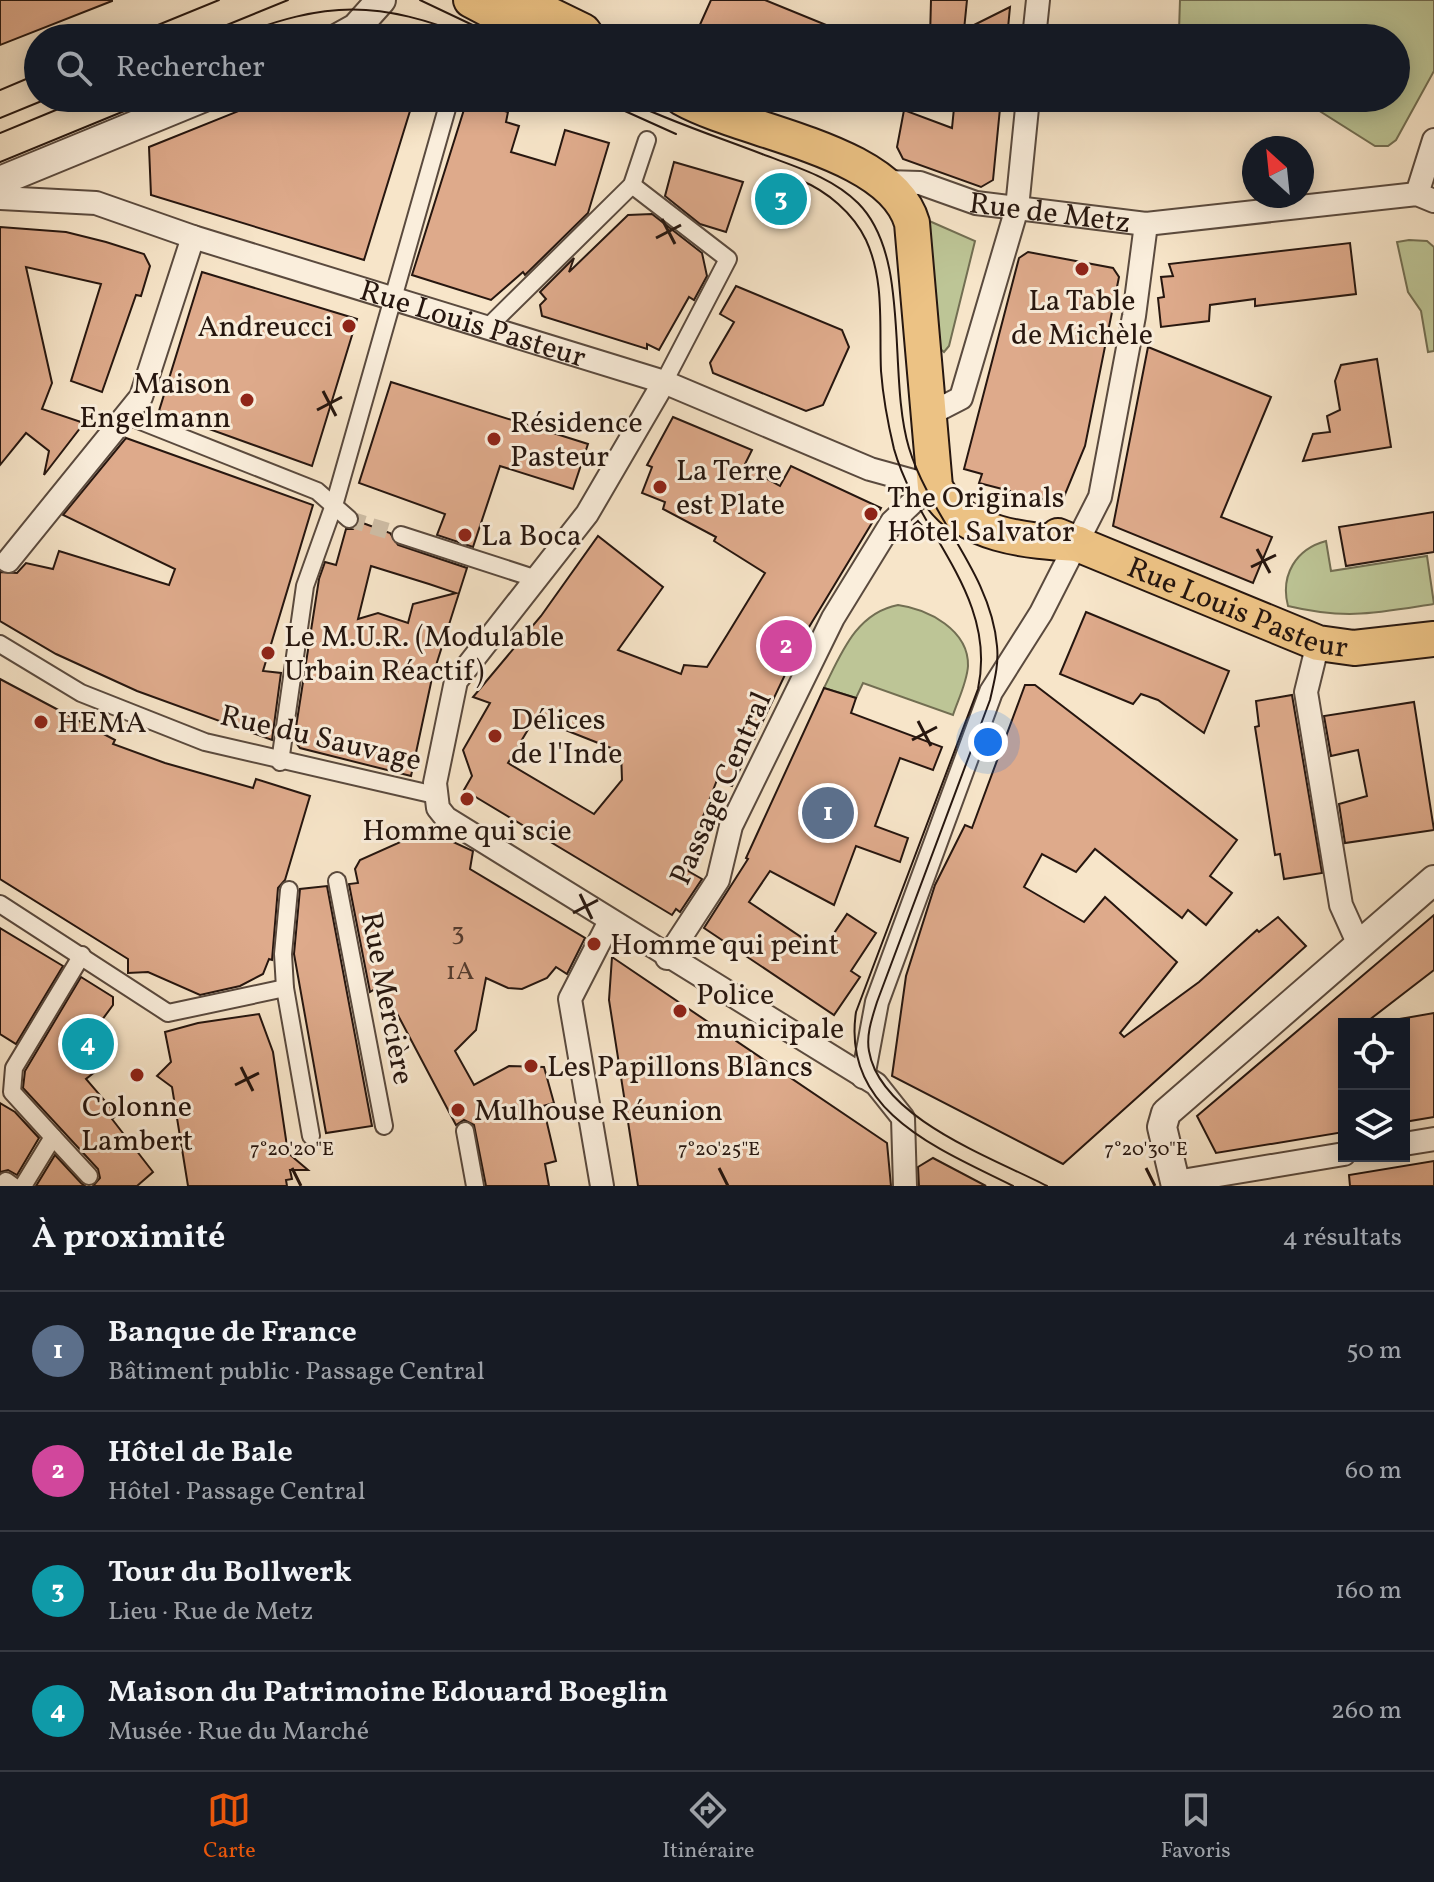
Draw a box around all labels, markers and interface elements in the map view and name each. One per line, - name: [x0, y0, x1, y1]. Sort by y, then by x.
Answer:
- search box: [24, 24, 1410, 112]
- icon: search: [52, 46, 96, 90]
- text: Rechercher: [116, 47, 265, 89]
- north arrow: [1242, 136, 1314, 208]
- pin: 3: [755, 169, 807, 229]
- street label: Rue de Metz: [967, 183, 1133, 245]
- marker: La Table de Michèle: [1073, 260, 1091, 278]
- street label: Rue Louis Pasteur: [354, 271, 591, 380]
- place label: La Table de Michèle: [1011, 281, 1153, 357]
- place label: Andreucci: [197, 307, 333, 349]
- marker: Andreucci: [340, 317, 358, 335]
- place label: Maison Engelmann: [79, 364, 231, 440]
- marker: Maison Engelmann: [238, 391, 256, 409]
- place label: Résidence Pasteur: [510, 403, 643, 479]
- marker: Résidence Pasteur: [485, 430, 503, 448]
- place label: La Terre est Plate: [676, 451, 785, 527]
- marker: La Terre est Plate: [651, 478, 669, 496]
- place label: The Originals Hôtel Salvator: [887, 478, 1075, 554]
- marker: The Originals Hôtel Salvator: [862, 505, 880, 523]
- place label: La Boca: [481, 516, 582, 558]
- marker: La Boca: [456, 526, 474, 544]
- street label: Rue Louis Pasteur: [1120, 548, 1350, 670]
- pin: 2: [760, 616, 812, 676]
- place label: Le M.U.R. (Modulable Urbain Réactif): [284, 617, 564, 693]
- marker: Le M.U.R. (Modulable Urbain Réactif): [259, 644, 277, 662]
- street label: Passage Central: [660, 686, 783, 892]
- street label: Rue du Sauvage: [216, 695, 425, 783]
- place label: Délices de l'Inde: [511, 700, 622, 776]
- place label: HEMA: [57, 703, 147, 745]
- marker: HEMA: [32, 713, 50, 731]
- your location: [968, 722, 1008, 762]
- marker: Délices de l'Inde: [486, 727, 504, 745]
- pin: 1: [802, 783, 854, 843]
- marker: Homme qui scie: [458, 790, 476, 808]
- place label: Homme qui scie: [362, 811, 572, 853]
- street label: Rue Mercière: [349, 908, 423, 1088]
- house number: 3: [451, 915, 465, 951]
- place label: Homme qui peint: [610, 925, 839, 967]
- marker: Homme qui peint: [585, 935, 603, 953]
- house number: 1A: [446, 954, 474, 990]
- place label: Police municipale: [696, 975, 844, 1051]
- marker: Police municipale: [671, 1002, 689, 1020]
- pin: 4: [62, 1014, 114, 1074]
- map controls: [1338, 1018, 1410, 1162]
- button: locate: [1338, 1018, 1410, 1090]
- place label: Les Papillons Blancs: [547, 1047, 813, 1089]
- marker: Les Papillons Blancs: [522, 1057, 540, 1075]
- marker: Colonne Lambert: [128, 1066, 146, 1084]
- place label: Colonne Lambert: [81, 1087, 193, 1163]
- button: layers: [1338, 1090, 1410, 1162]
- place label: Mulhouse Réunion: [474, 1091, 723, 1133]
- marker: Mulhouse Réunion: [449, 1101, 467, 1119]
- text: 7°20'20"E: [250, 1136, 334, 1164]
- text: 7°20'25"E: [678, 1136, 760, 1164]
- text: 7°20'30"E: [1104, 1136, 1188, 1164]
- text: À proximité: [32, 1215, 225, 1262]
- text: 4 résultats: [1283, 1220, 1402, 1256]
- text: Banque de France: [108, 1312, 357, 1354]
- text: 1: [53, 1333, 63, 1369]
- text: 50 m: [1346, 1333, 1402, 1369]
- text: Bâtiment public · Passage Central: [108, 1354, 485, 1390]
- text: Hôtel de Bale: [108, 1432, 293, 1474]
- text: 2: [51, 1453, 65, 1489]
- text: 60 m: [1345, 1453, 1402, 1489]
- text: Hôtel · Passage Central: [108, 1474, 366, 1510]
- text: Tour du Bollwerk: [108, 1552, 352, 1594]
- text: 3: [51, 1573, 65, 1609]
- text: 160 m: [1335, 1573, 1402, 1609]
- text: Lieu · Rue de Metz: [108, 1594, 313, 1630]
- text: Maison du Patrimoine Edouard Boeglin: [108, 1672, 668, 1714]
- text: 4: [50, 1693, 66, 1729]
- text: 260 m: [1331, 1693, 1402, 1729]
- text: Musée · Rue du Marché: [108, 1714, 369, 1750]
- tab: Carte: [203, 1788, 256, 1867]
- tab: Itinéraire: [662, 1788, 754, 1867]
- tab: Favoris: [1161, 1788, 1231, 1867]

